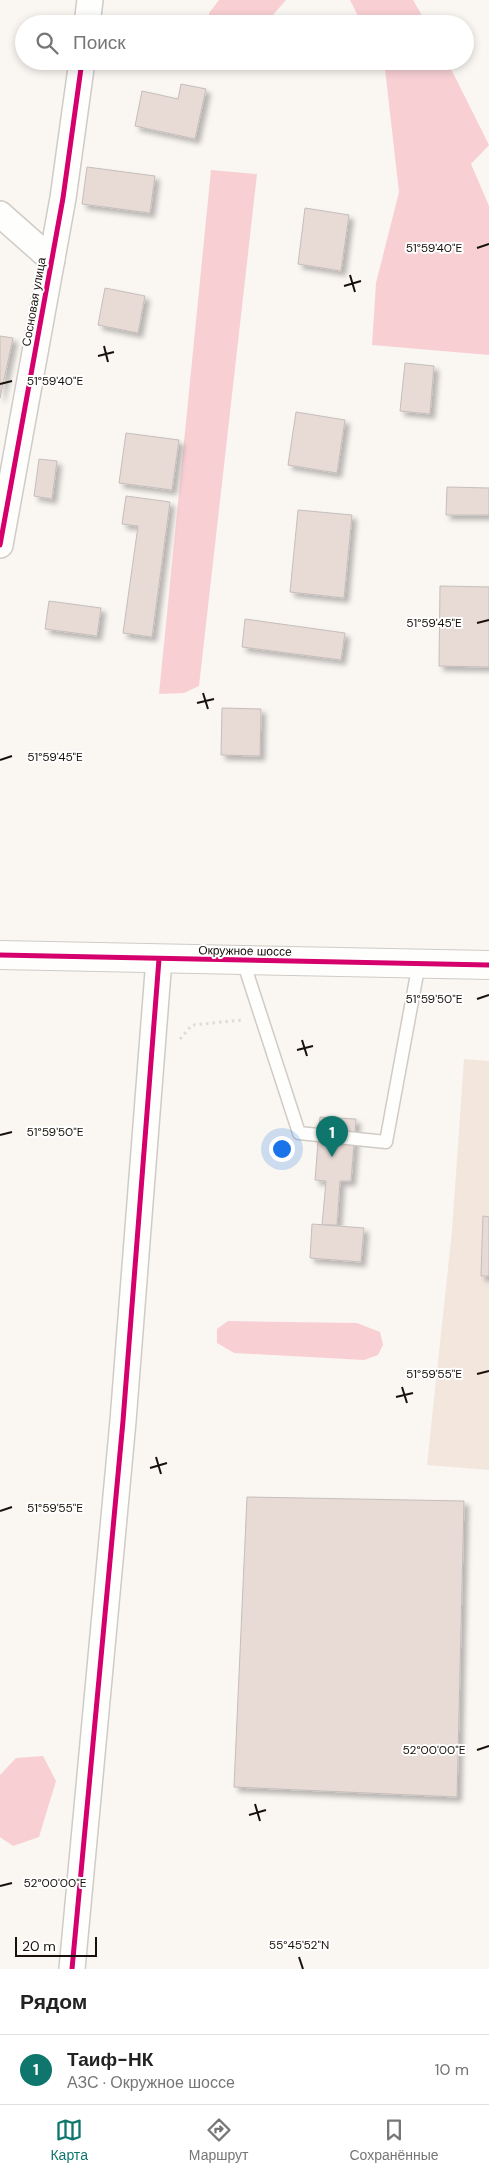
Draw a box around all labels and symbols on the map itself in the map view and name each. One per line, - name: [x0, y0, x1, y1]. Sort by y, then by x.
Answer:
- text: 51°59'40"E: [406, 240, 463, 256]
- street label: Сосновая улица: [18, 256, 50, 348]
- text: 51°59'40"E: [27, 373, 84, 389]
- text: 51°59'45"E: [406, 615, 462, 631]
- text: 51°59'45"E: [27, 749, 83, 765]
- street label: Окружное шоссе: [198, 942, 292, 960]
- text: 51°59'50"E: [405, 991, 463, 1007]
- pin: 1: [316, 1116, 348, 1157]
- text: 51°59'50"E: [26, 1124, 84, 1140]
- your location: [269, 1136, 295, 1162]
- text: 51°59'55"E: [406, 1366, 462, 1382]
- text: 51°59'55"E: [27, 1500, 83, 1516]
- text: 52°00'00"E: [402, 1742, 466, 1758]
- text: 52°00'00"E: [23, 1875, 87, 1891]
- scale bar: [15, 1934, 98, 1957]
- text: 55°45'52"N: [269, 1937, 329, 1953]

